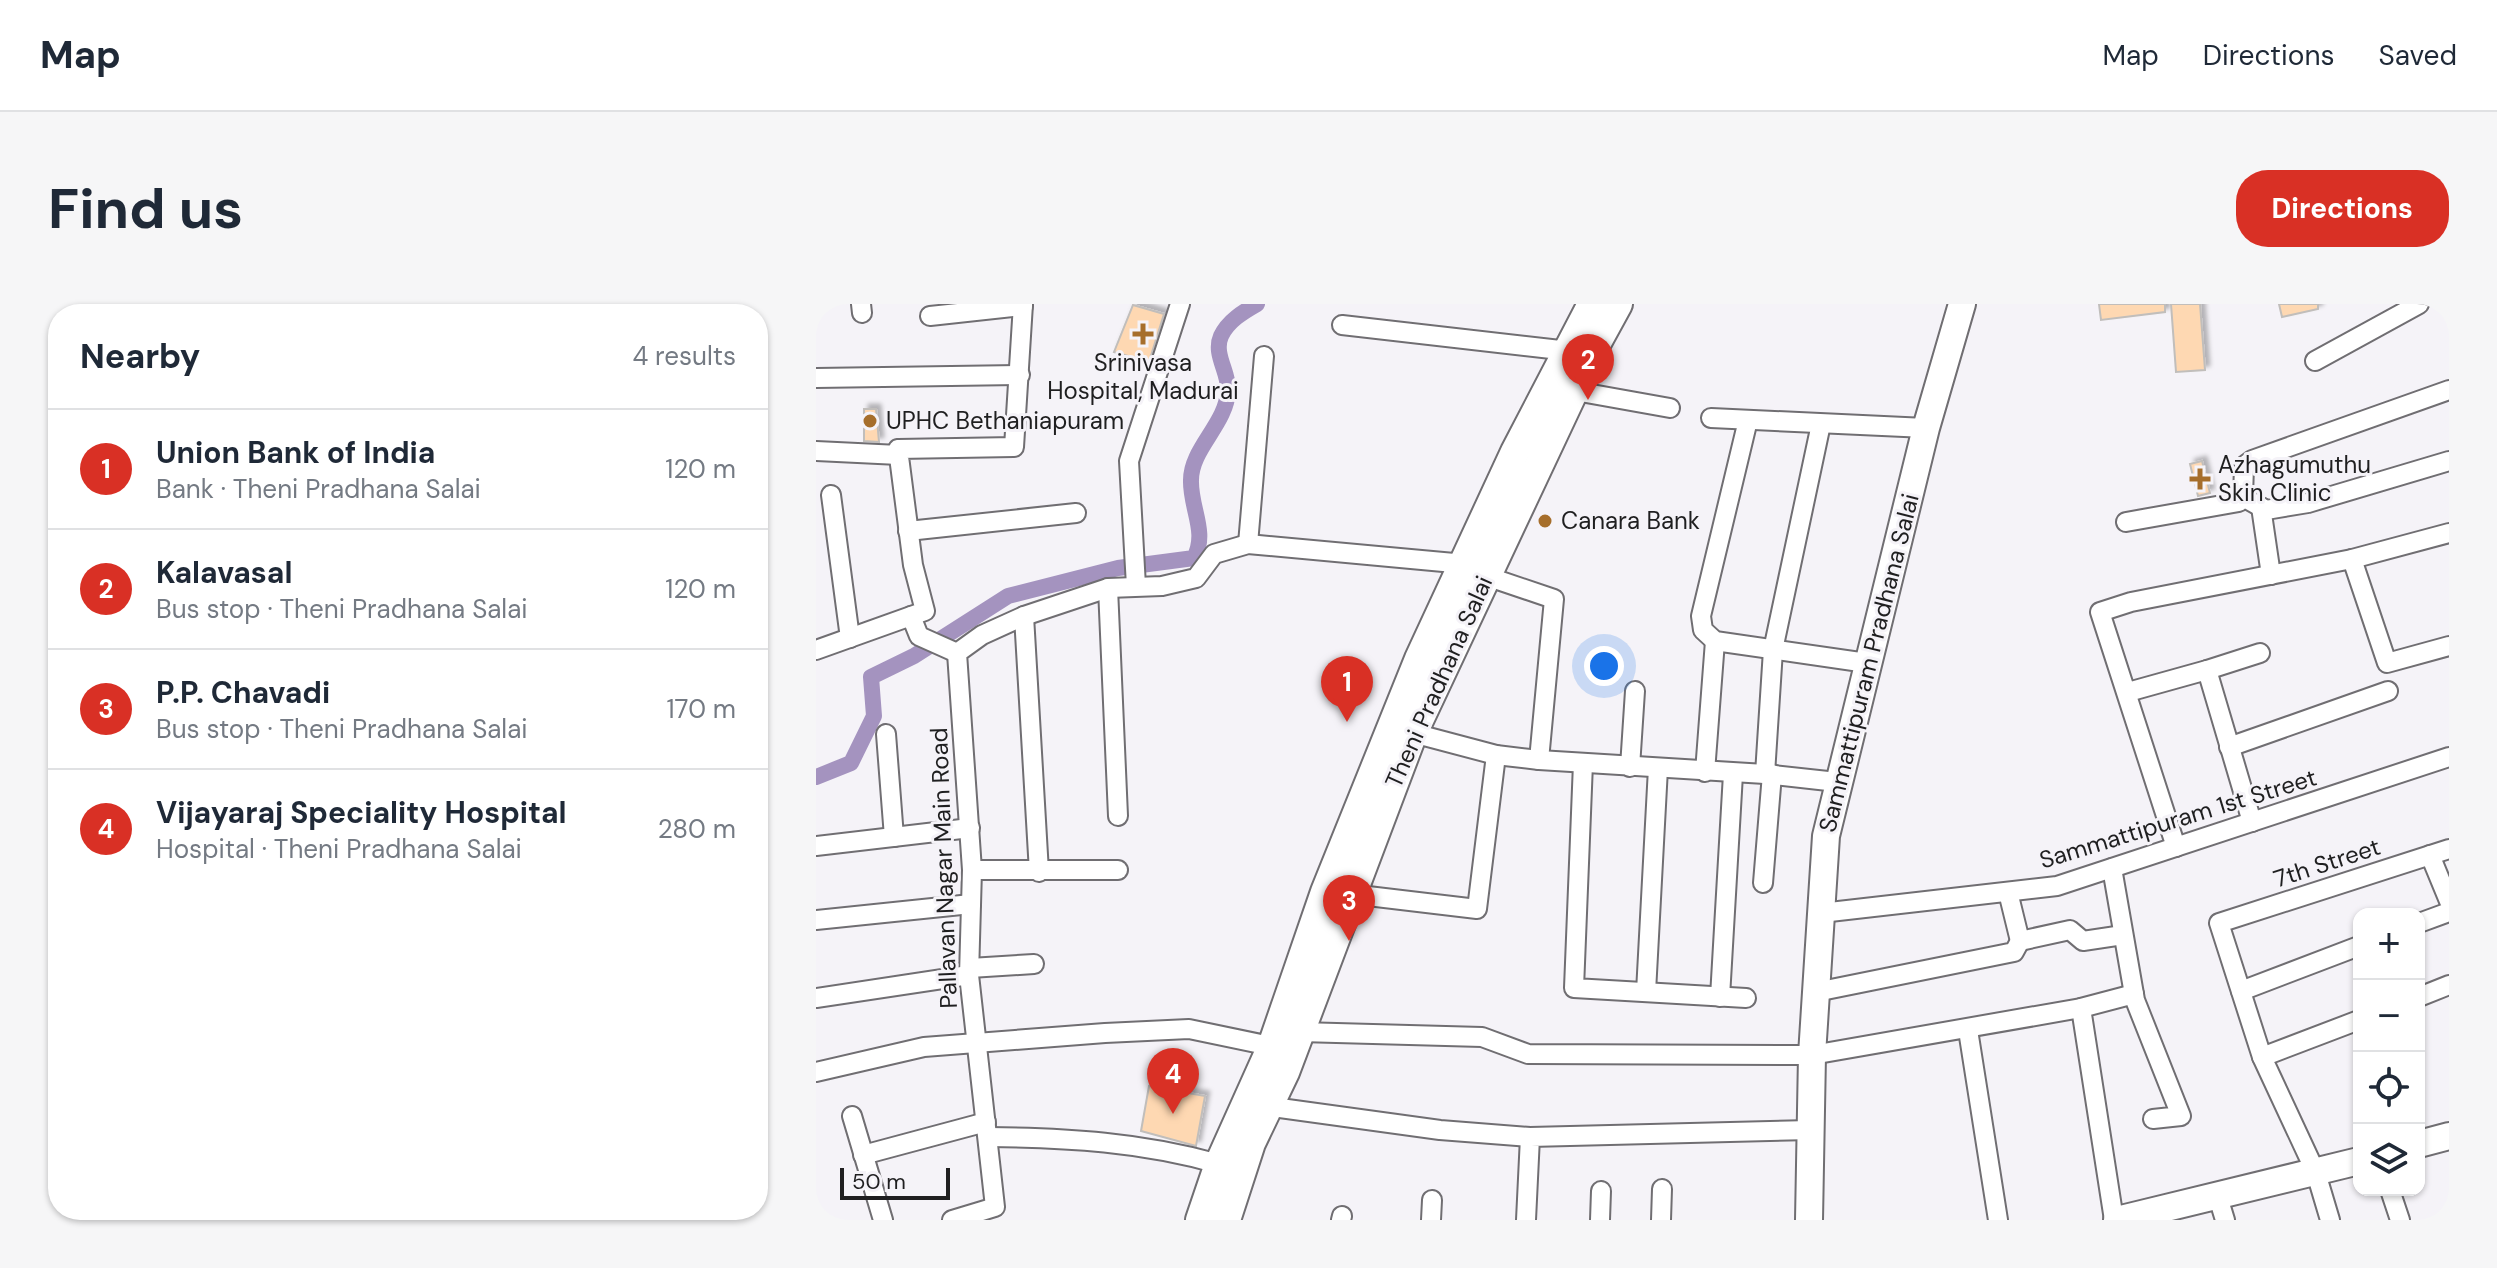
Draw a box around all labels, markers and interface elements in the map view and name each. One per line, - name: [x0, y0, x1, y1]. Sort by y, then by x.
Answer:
- text: Map: [40, 30, 121, 80]
- text: Map: [2102, 37, 2159, 74]
- text: Directions: [2203, 37, 2335, 74]
- text: Saved: [2379, 37, 2457, 74]
- button: Directions: [2236, 170, 2449, 247]
- text: Find us: [48, 172, 243, 245]
- marker: Srinivasa Hospital, Madurai: [1132, 323, 1154, 345]
- text: Nearby: [80, 334, 200, 379]
- pin: 2: [1562, 334, 1614, 400]
- text: 4 results: [632, 339, 736, 373]
- place label: Srinivasa Hospital, Madurai: [1047, 347, 1239, 406]
- place label: UPHC Bethaniapuram: [886, 405, 1124, 436]
- marker: UPHC Bethaniapuram: [861, 412, 879, 430]
- text: Union Bank of India: [156, 433, 435, 472]
- place label: Azhagumuthu Skin Clinic: [2218, 449, 2371, 508]
- text: 1: [101, 452, 111, 486]
- text: 120 m: [665, 452, 736, 486]
- marker: Azhagumuthu Skin Clinic: [2189, 468, 2211, 490]
- text: Bank · Theni Pradhana Salai: [156, 472, 481, 506]
- street label: Sammattipuram Pradhana Salai: [1811, 490, 1926, 835]
- place label: Canara Bank: [1561, 505, 1700, 536]
- marker: Canara Bank: [1536, 512, 1554, 530]
- text: Kalavasal: [156, 553, 292, 592]
- street label: Theni Pradhana Salai: [1378, 571, 1499, 793]
- text: 2: [98, 572, 114, 606]
- text: 120 m: [665, 572, 736, 606]
- text: Bus stop · Theni Pradhana Salai: [156, 592, 528, 626]
- your location: [1584, 646, 1624, 686]
- pin: 1: [1321, 656, 1373, 722]
- text: P.P. Chavadi: [156, 673, 330, 712]
- text: 3: [98, 692, 114, 726]
- text: 170 m: [667, 692, 736, 726]
- text: Bus stop · Theni Pradhana Salai: [156, 712, 528, 746]
- street label: Pallavan Nagar Main Road: [923, 727, 964, 1009]
- street label: Sammattipuram 1st Street: [2035, 762, 2320, 875]
- text: Vijayaraj Speciality Hospital: [156, 793, 567, 832]
- text: 4: [98, 812, 114, 846]
- text: 280 m: [658, 812, 736, 846]
- street label: 7th Street: [2270, 831, 2384, 894]
- text: Hospital · Theni Pradhana Salai: [156, 832, 522, 866]
- pin: 3: [1323, 875, 1375, 941]
- map controls: [2353, 908, 2425, 1196]
- button: +: [2353, 908, 2425, 980]
- button: −: [2353, 980, 2425, 1052]
- pin: 4: [1147, 1048, 1199, 1114]
- button: locate: [2353, 1052, 2425, 1124]
- button: layers: [2353, 1124, 2425, 1196]
- scale bar: [840, 1164, 950, 1200]
- text: 50 m: [852, 1167, 906, 1196]

